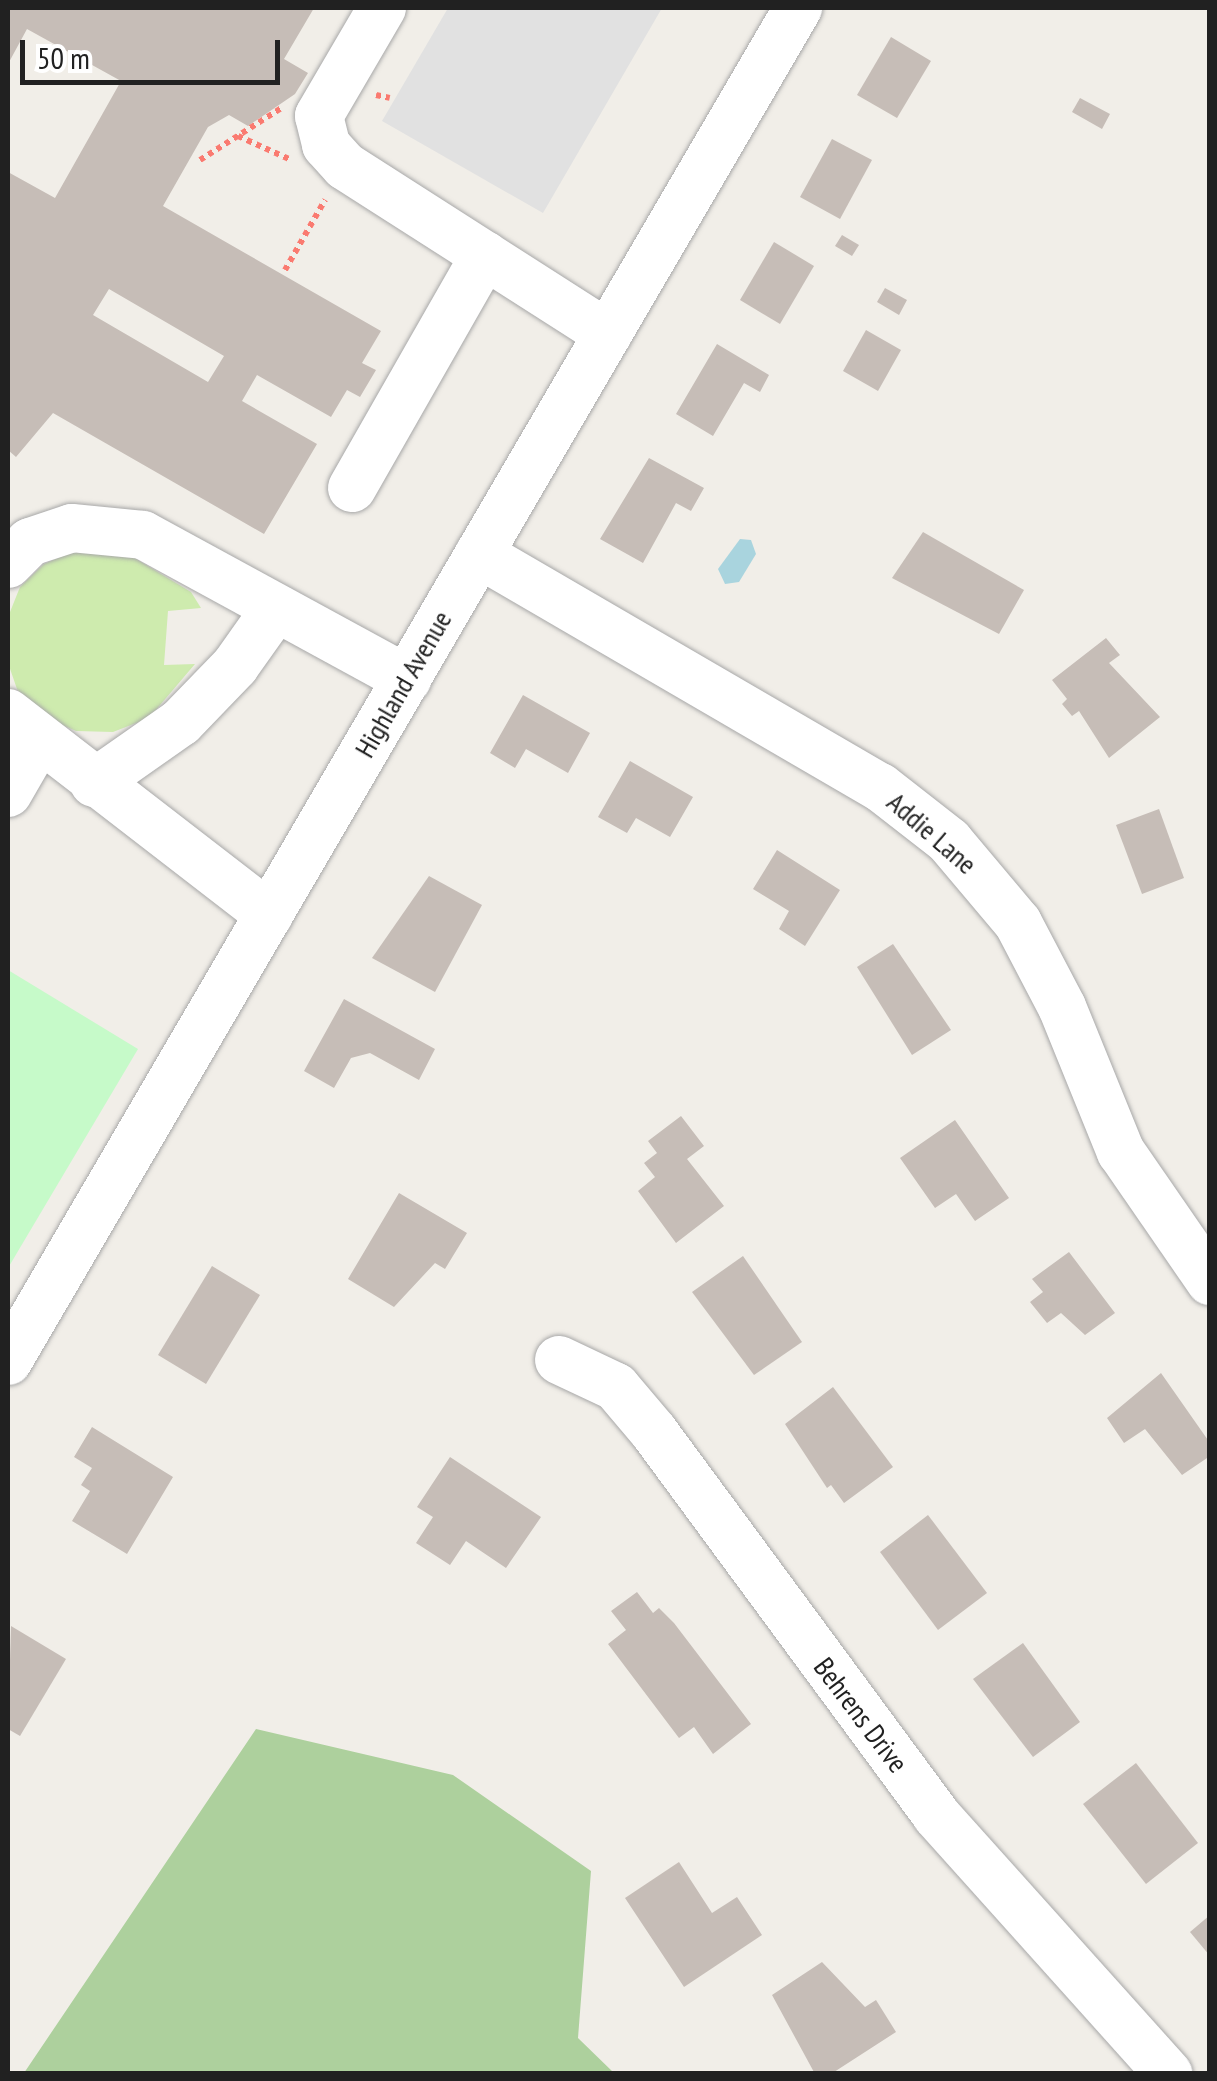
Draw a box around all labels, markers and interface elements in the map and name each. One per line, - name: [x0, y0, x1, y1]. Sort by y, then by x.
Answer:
- scale bar: [25, 20, 285, 82]
- text: 50 m: [37, 38, 90, 77]
- street label: Highland Avenue: [347, 604, 459, 764]
- street label: Addie Lane: [880, 785, 984, 881]
- street label: Behrens Drive: [807, 1651, 915, 1779]

